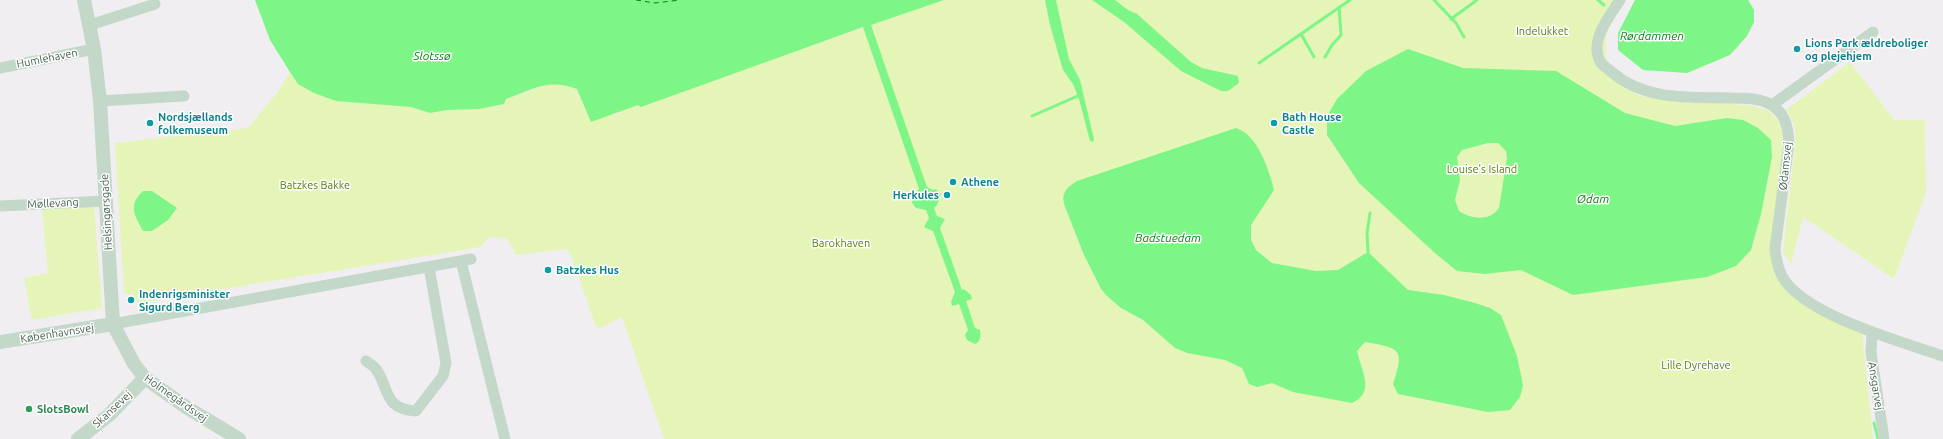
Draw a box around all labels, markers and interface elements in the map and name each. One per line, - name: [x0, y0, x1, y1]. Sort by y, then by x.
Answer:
- park label: Indelukket: [1516, 25, 1569, 37]
- water label: Rørdammen: [1620, 29, 1684, 42]
- place label: Lions Park ældreboliger og plejehjem: [1805, 37, 1929, 62]
- marker: Lions Park ældreboliger og plejehjem: [1792, 44, 1802, 54]
- street label: Humlehaven: [15, 46, 79, 70]
- water label: Slotssø: [412, 49, 451, 62]
- place label: Nordsjællands folkemuseum: [158, 111, 233, 136]
- place label: Bath House Castle: [1282, 111, 1342, 136]
- marker: Nordsjællands folkemuseum: [145, 118, 155, 128]
- marker: Bath House Castle: [1269, 118, 1279, 128]
- street label: Ødamsvej: [1776, 141, 1794, 191]
- park label: Louise's Island: [1447, 163, 1517, 175]
- street label: Helsingørsgade: [98, 173, 114, 251]
- place label: Athene: [961, 176, 999, 188]
- marker: Athene: [948, 177, 958, 187]
- park label: Batzkes Bakke: [280, 179, 350, 191]
- place label: Herkules: [893, 189, 939, 201]
- marker: Herkules: [942, 190, 952, 200]
- water label: Ødam: [1577, 192, 1609, 205]
- street label: Møllevang: [27, 196, 79, 210]
- water label: Badstuedam: [1135, 231, 1201, 244]
- park label: Barokhaven: [812, 237, 870, 249]
- place label: Batzkes Hus: [556, 264, 619, 276]
- marker: Batzkes Hus: [543, 265, 553, 275]
- place label: Indenrigsminister Sigurd Berg: [139, 288, 230, 313]
- marker: Indenrigsminister Sigurd Berg: [126, 295, 136, 305]
- street label: Københavnsvej: [19, 321, 95, 345]
- park label: Lille Dyrehave: [1661, 359, 1731, 371]
- street label: Ansgarvej: [1866, 361, 1886, 411]
- street label: Holmegårdsvej: [142, 372, 210, 424]
- street label: Skansevej: [90, 388, 134, 430]
- place label: SlotsBowl: [37, 403, 90, 415]
- marker: SlotsBowl: [24, 404, 34, 414]

